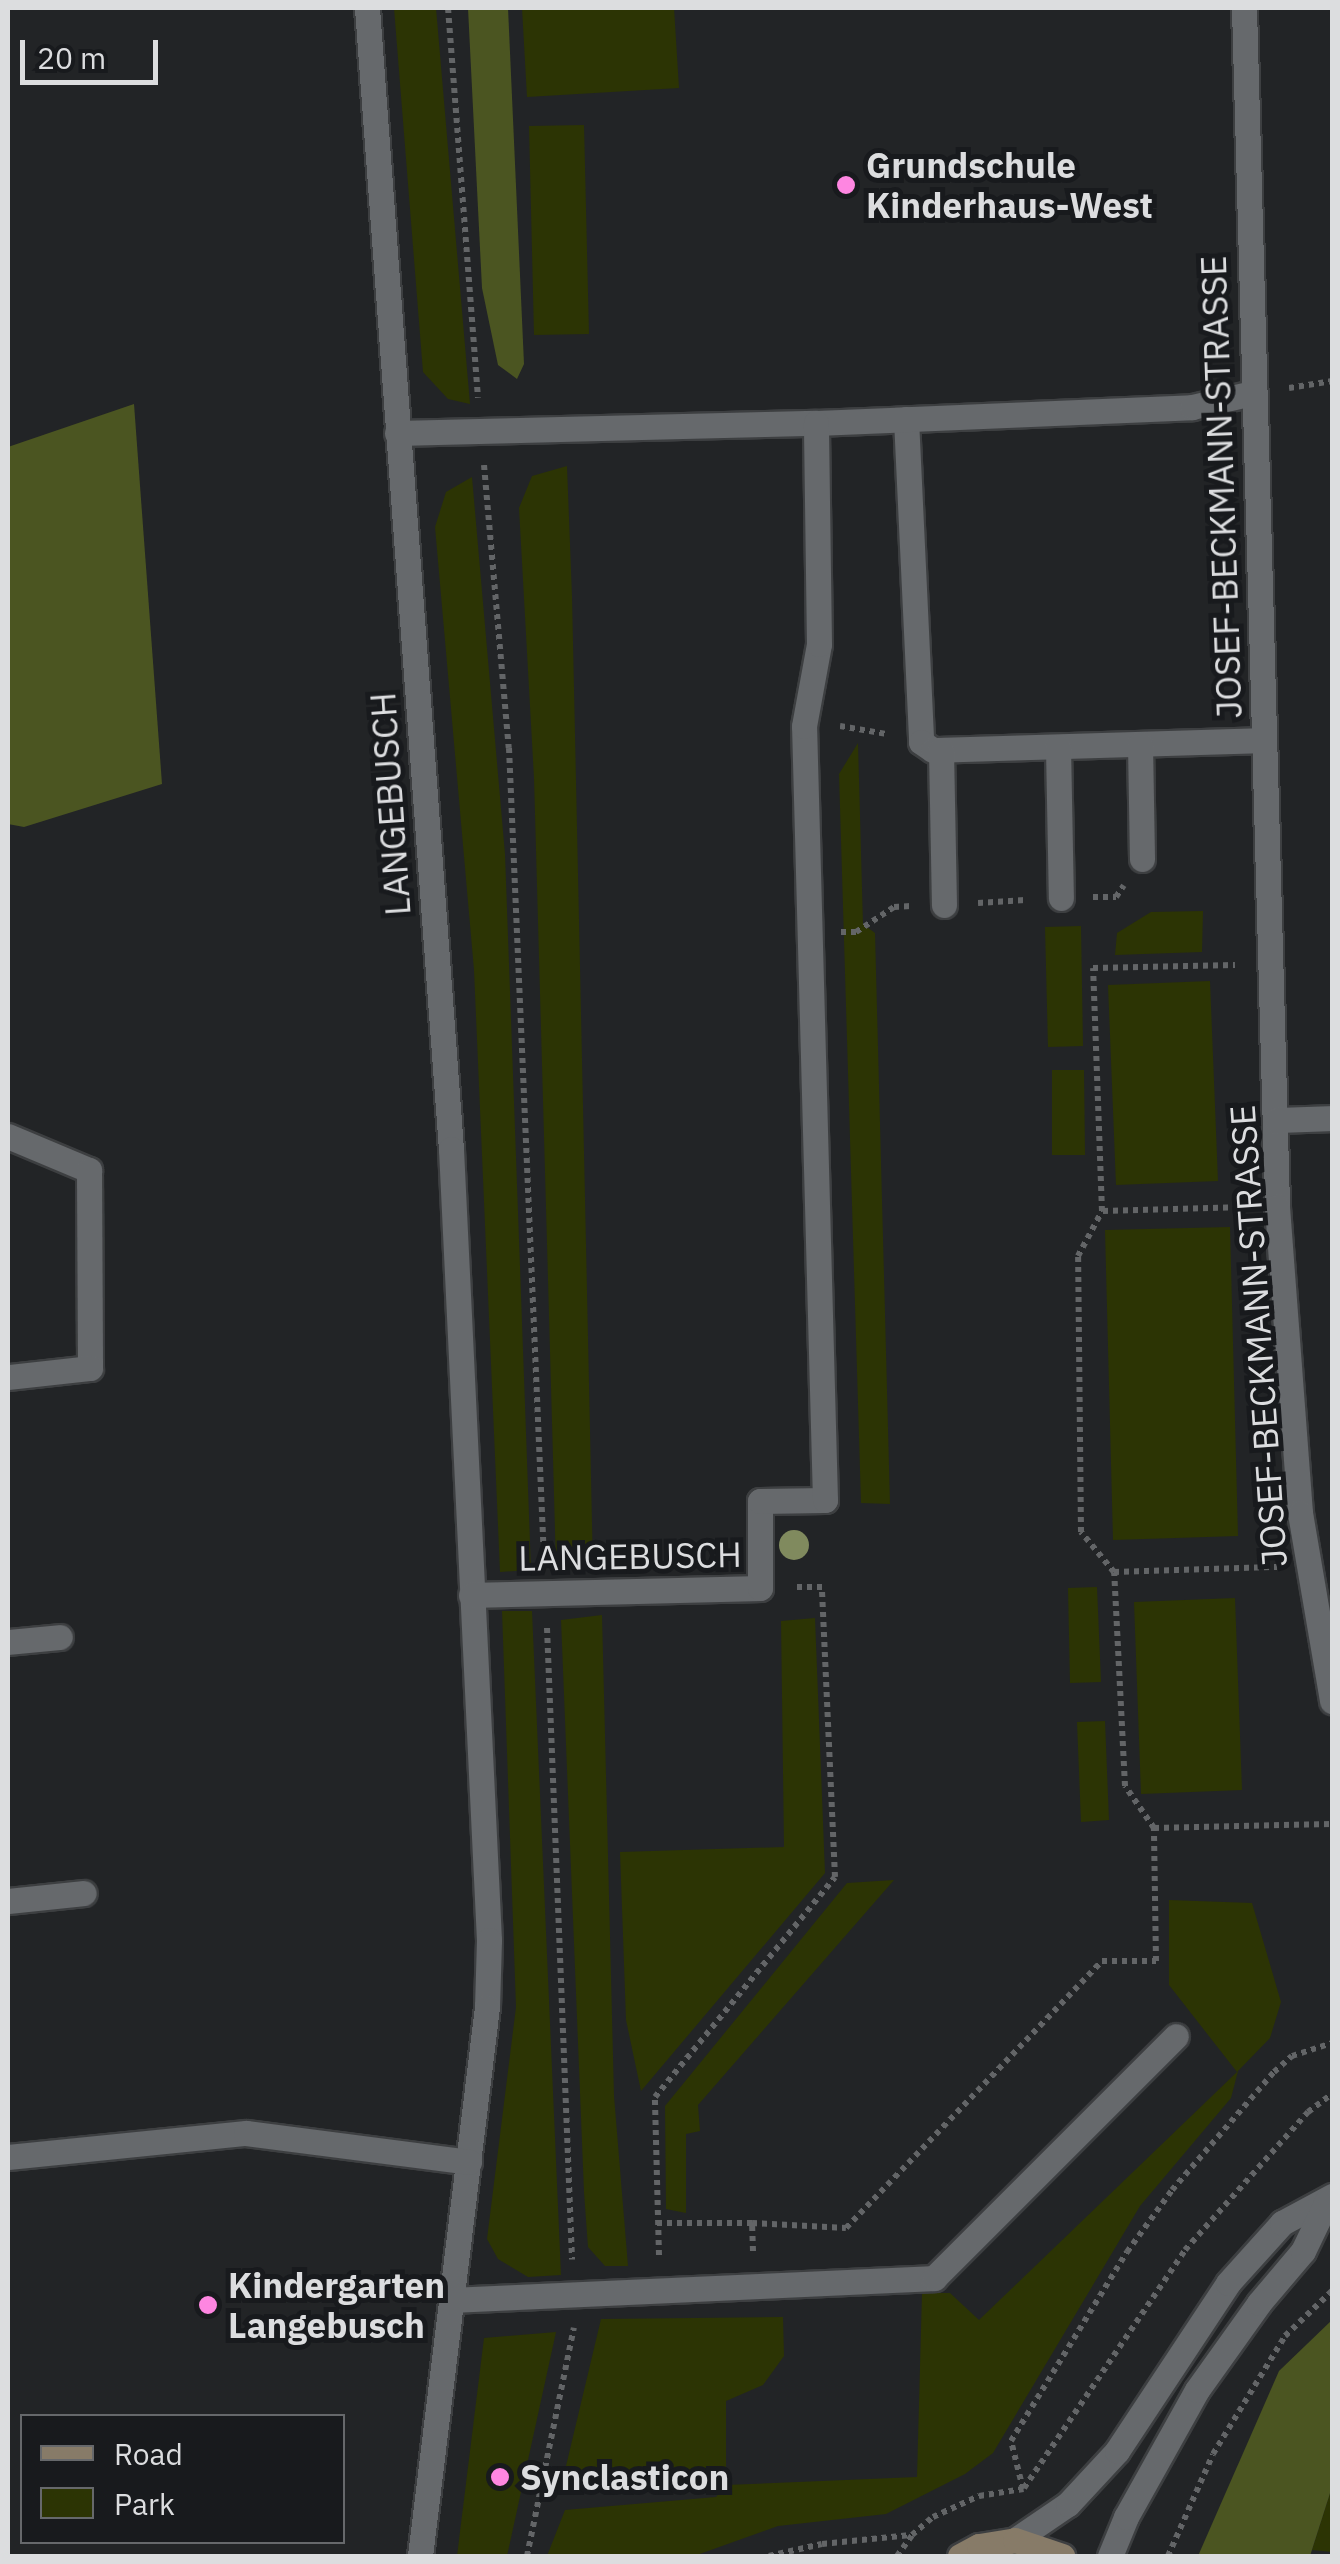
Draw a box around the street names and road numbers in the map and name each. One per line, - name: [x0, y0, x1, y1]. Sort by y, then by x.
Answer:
- street label: JOSEF-BECKMANN-STRASSE: [1192, 255, 1250, 719]
- street label: LANGEBUSCH: [361, 691, 419, 917]
- street label: JOSEF-BECKMANN-STRASSE: [1221, 1104, 1295, 1568]
- street label: LANGEBUSCH: [518, 1533, 742, 1579]

